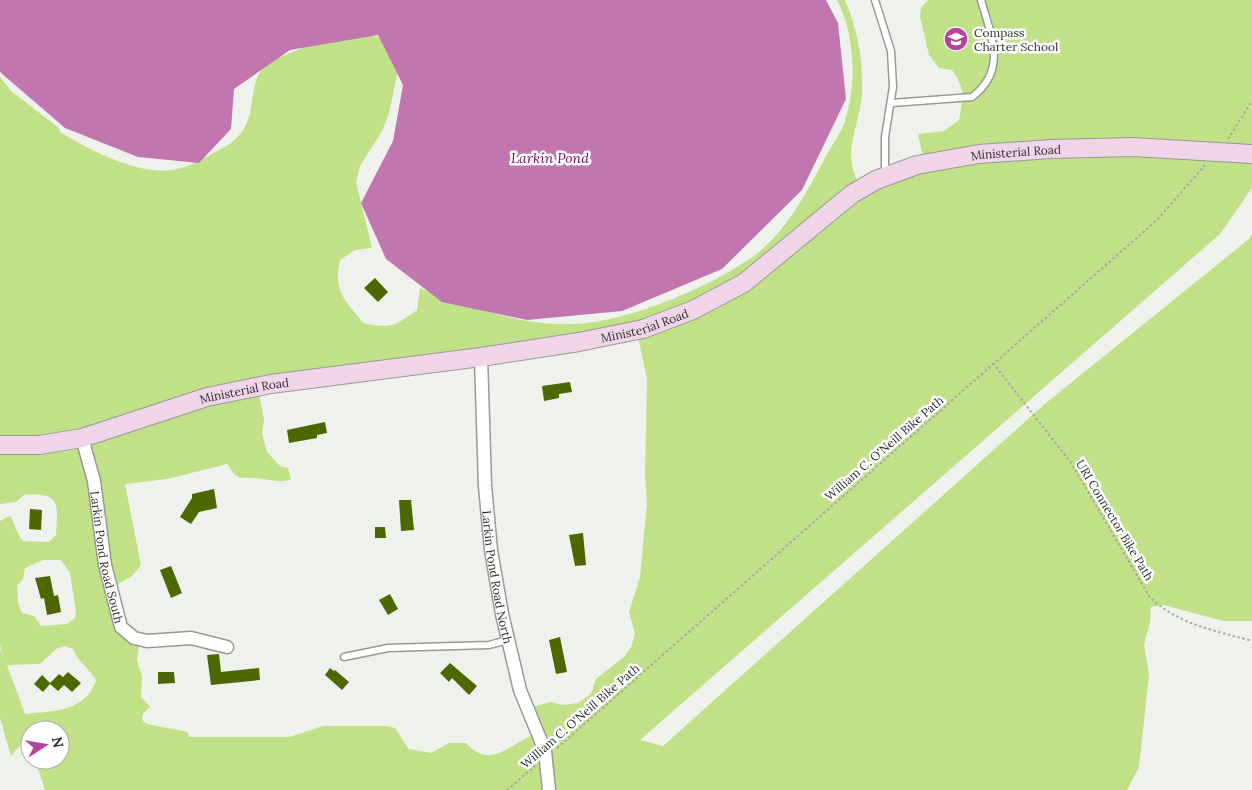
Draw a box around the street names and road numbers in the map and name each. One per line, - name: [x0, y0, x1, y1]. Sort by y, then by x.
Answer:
- street label: Ministerial Road: [969, 141, 1061, 163]
- street label: Ministerial Road: [599, 305, 690, 345]
- street label: Ministerial Road: [197, 374, 290, 406]
- street label: William C. O'Neill Bike Path: [822, 392, 946, 504]
- street label: URI Connector Bike Path: [1073, 457, 1157, 583]
- street label: Larkin Pond Road South: [88, 490, 127, 625]
- street label: Larkin Pond Road North: [480, 510, 516, 645]
- street label: William C. O'Neill Bike Path: [518, 660, 642, 772]

